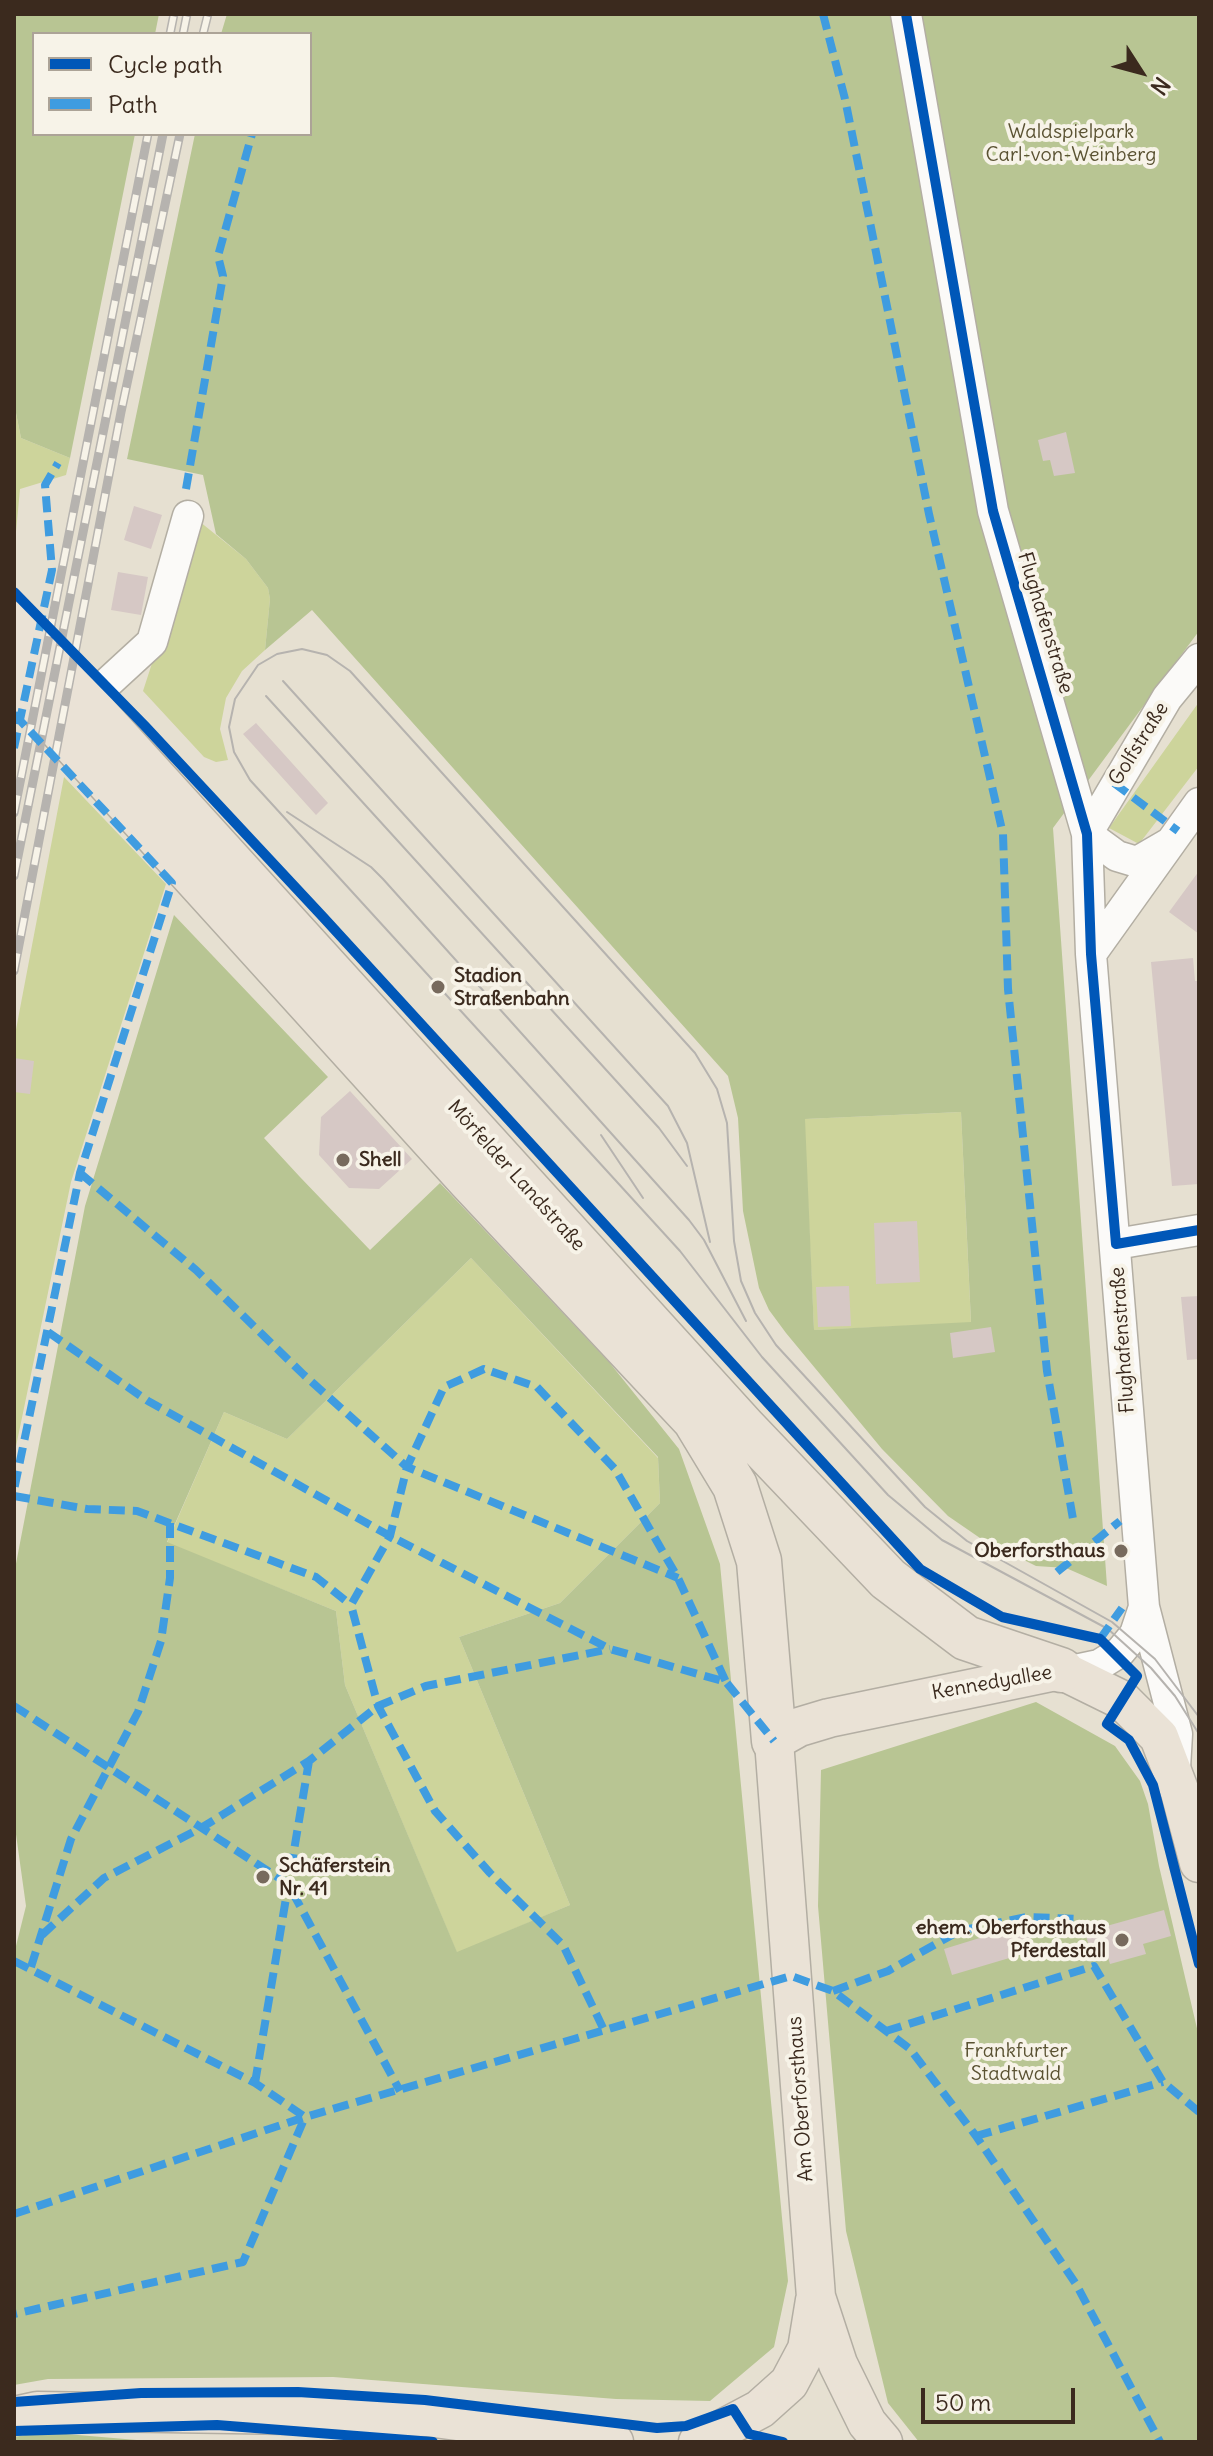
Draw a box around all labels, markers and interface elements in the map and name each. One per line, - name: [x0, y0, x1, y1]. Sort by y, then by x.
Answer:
- legend: [32, 32, 312, 136]
- north arrow: [1101, 32, 1181, 112]
- text: Cycle path: [108, 49, 223, 79]
- text: N: [1145, 72, 1176, 100]
- text: Path: [108, 89, 158, 119]
- park label: Waldspielpark Carl-von-Weinberg: [986, 120, 1156, 167]
- street label: Flughafenstraße: [1012, 549, 1078, 697]
- street label: Golfstraße: [1104, 698, 1174, 790]
- place label: Stadion Straßenbahn: [454, 964, 570, 1011]
- marker: Stadion Straßenbahn: [429, 978, 447, 996]
- street label: Mörfelder Landstraße: [442, 1096, 590, 1256]
- place label: Shell: [359, 1148, 401, 1172]
- marker: Shell: [334, 1151, 352, 1169]
- street label: Flughafenstraße: [1106, 1266, 1140, 1414]
- place label: Oberforsthaus: [974, 1539, 1105, 1563]
- marker: Oberforsthaus: [1112, 1542, 1130, 1560]
- street label: Kennedyallee: [930, 1661, 1054, 1705]
- place label: Schäferstein Nr. 41: [279, 1854, 391, 1901]
- marker: Schäferstein Nr. 41: [254, 1868, 272, 1886]
- place label: ehem. Oberforsthaus Pferdestall: [916, 1916, 1106, 1963]
- marker: ehem. Oberforsthaus Pferdestall: [1113, 1931, 1131, 1949]
- street label: Am Oberforsthaus: [783, 2015, 819, 2183]
- park label: Frankfurter Stadtwald: [964, 2039, 1068, 2086]
- scale bar: [925, 2372, 1079, 2422]
- text: 50 m: [935, 2387, 991, 2417]

